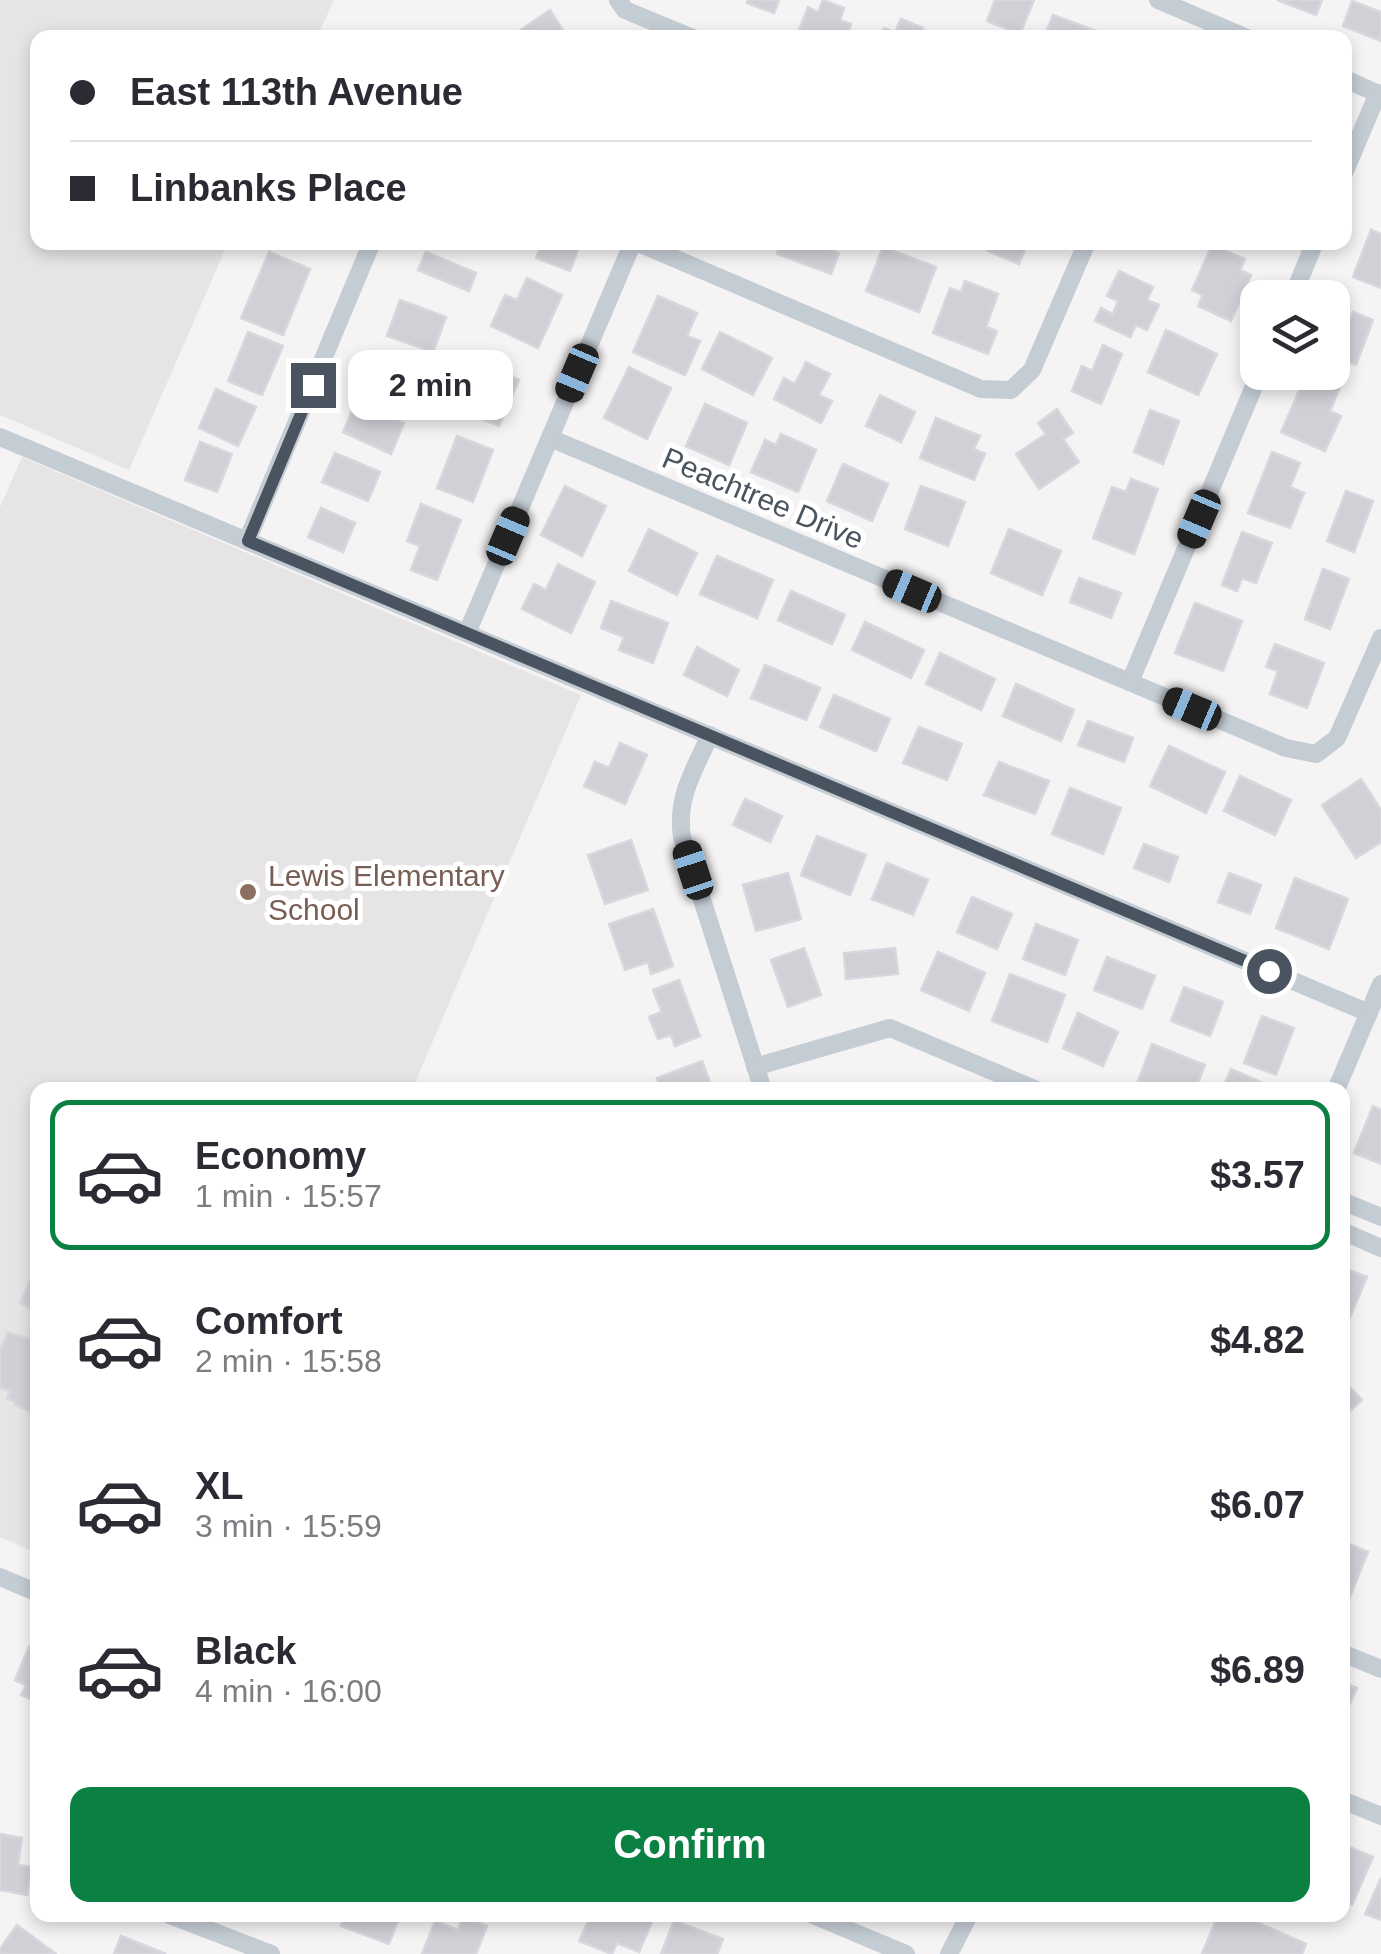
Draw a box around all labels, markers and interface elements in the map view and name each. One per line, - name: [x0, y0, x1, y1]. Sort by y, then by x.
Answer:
- text: East 113th Avenue: [130, 71, 463, 113]
- text: Linbanks Place: [130, 167, 407, 209]
- map controls: [1240, 280, 1350, 390]
- button: layers: [1240, 280, 1350, 390]
- car: [551, 340, 603, 406]
- callout: 2 min: [348, 350, 513, 420]
- route end: [291, 363, 336, 408]
- text: 2 min: [389, 367, 472, 403]
- street label: Peachtree Drive: [658, 441, 868, 555]
- car: [1173, 486, 1225, 552]
- car: [482, 503, 534, 569]
- car: [879, 565, 945, 617]
- car: [1159, 683, 1225, 735]
- car: [669, 837, 717, 903]
- place label: Lewis Elementary School: [268, 859, 505, 926]
- marker: Lewis Elementary School: [237, 881, 259, 903]
- route start: [1247, 949, 1292, 994]
- icon: car: [75, 1130, 165, 1220]
- text: Economy: [195, 1135, 366, 1177]
- text: $3.57: [1210, 1154, 1305, 1196]
- text: 1 min · 15:57: [195, 1178, 382, 1214]
- icon: car: [75, 1295, 165, 1385]
- text: Comfort: [195, 1300, 343, 1342]
- text: $4.82: [1210, 1319, 1305, 1361]
- text: 2 min · 15:58: [195, 1343, 382, 1379]
- icon: car: [75, 1460, 165, 1550]
- text: XL: [195, 1465, 244, 1507]
- text: $6.07: [1210, 1484, 1305, 1526]
- text: 3 min · 15:59: [195, 1508, 382, 1544]
- icon: car: [75, 1625, 165, 1715]
- text: Black: [195, 1630, 296, 1672]
- text: $6.89: [1210, 1649, 1305, 1691]
- text: 4 min · 16:00: [195, 1673, 382, 1709]
- button: Confirm: [70, 1787, 1310, 1902]

